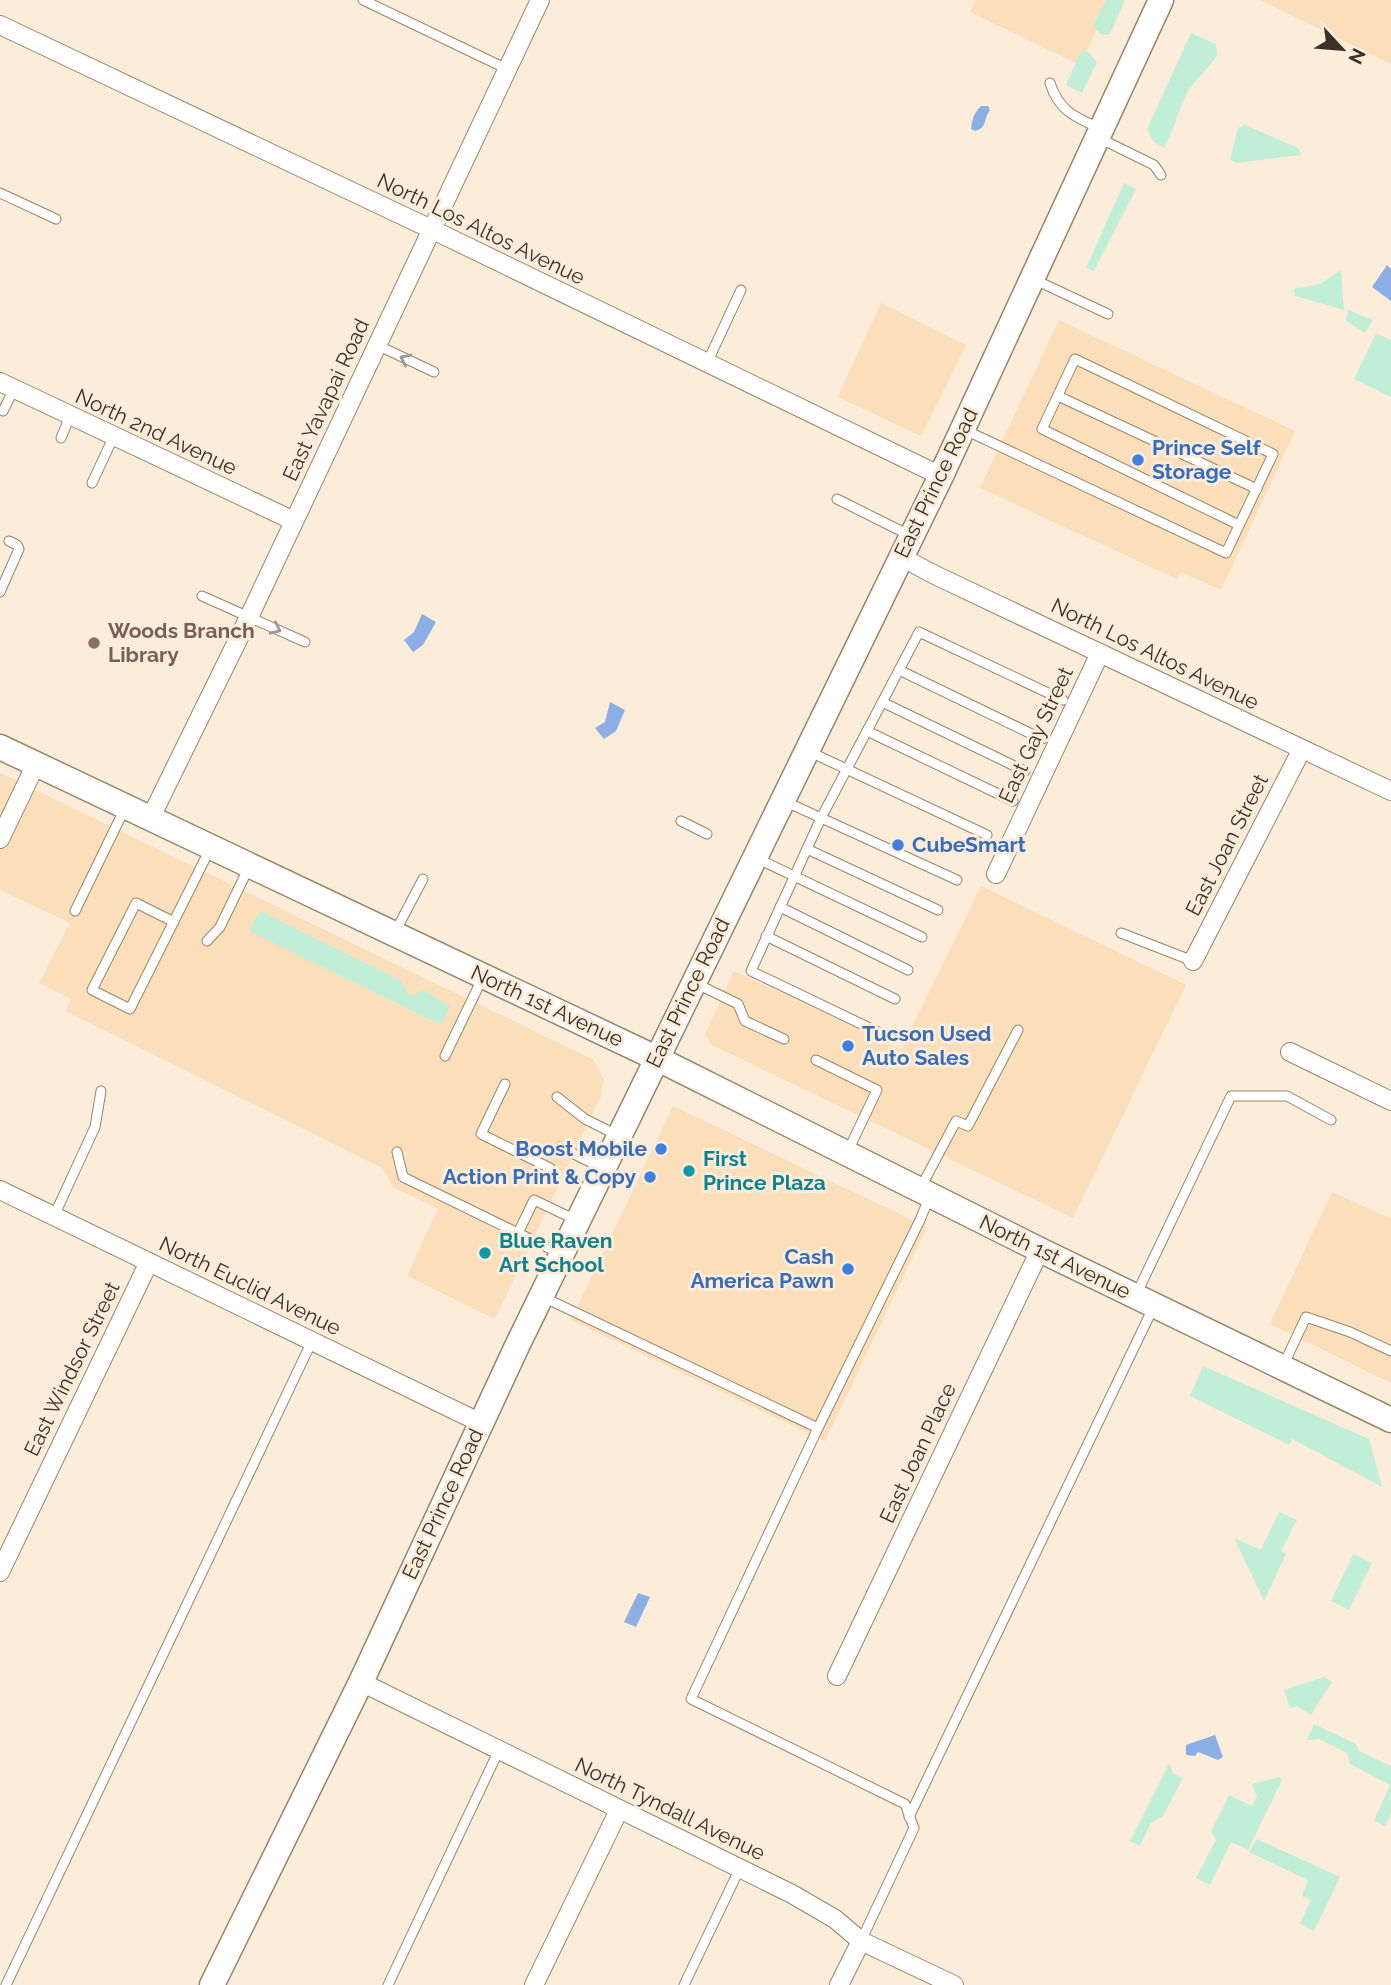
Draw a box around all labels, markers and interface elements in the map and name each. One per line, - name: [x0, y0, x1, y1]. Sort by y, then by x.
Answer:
- north arrow: [1307, 14, 1377, 84]
- text: N: [1344, 45, 1370, 68]
- street label: North Los Altos Avenue: [373, 167, 589, 290]
- street label: East Yavapai Road: [277, 315, 374, 485]
- one-way arrow: [400, 353, 413, 367]
- street label: North 2nd Avenue: [72, 383, 241, 480]
- street label: East Prince Road: [888, 404, 983, 562]
- place label: Prince Self Storage: [1152, 435, 1262, 484]
- marker: Prince Self Storage: [1130, 452, 1146, 468]
- street label: North Los Altos Avenue: [1047, 592, 1263, 715]
- place label: Woods Branch Library: [108, 618, 255, 667]
- one-way arrow: [269, 621, 281, 635]
- marker: Woods Branch Library: [86, 635, 102, 651]
- street label: East Gay Street: [993, 663, 1078, 807]
- street label: East Joan Street: [1180, 770, 1273, 920]
- place label: CubeSmart: [912, 832, 1026, 857]
- marker: CubeSmart: [890, 837, 906, 853]
- street label: East Prince Road: [640, 914, 735, 1072]
- street label: North 1st Avenue: [467, 959, 627, 1052]
- place label: Tucson Used Auto Sales: [862, 1021, 991, 1070]
- marker: Tucson Used Auto Sales: [840, 1038, 856, 1054]
- place label: Boost Mobile: [515, 1136, 647, 1161]
- marker: Boost Mobile: [653, 1141, 669, 1157]
- place label: First Prince Plaza: [703, 1146, 826, 1195]
- marker: First Prince Plaza: [681, 1163, 697, 1179]
- place label: Action Print & Copy: [443, 1164, 636, 1189]
- marker: Action Print & Copy: [642, 1169, 658, 1185]
- street label: North 1st Avenue: [976, 1209, 1135, 1304]
- place label: Blue Raven Art School: [499, 1228, 612, 1277]
- street label: North Euclid Avenue: [155, 1231, 345, 1340]
- place label: Cash America Pawn: [690, 1244, 834, 1293]
- marker: Blue Raven Art School: [477, 1245, 493, 1261]
- marker: Cash America Pawn: [840, 1261, 856, 1277]
- street label: East Windsor Street: [18, 1278, 125, 1460]
- street label: East Joan Place: [874, 1379, 961, 1527]
- street label: East Prince Road: [397, 1424, 488, 1583]
- street label: North Tyndall Avenue: [571, 1752, 769, 1865]

